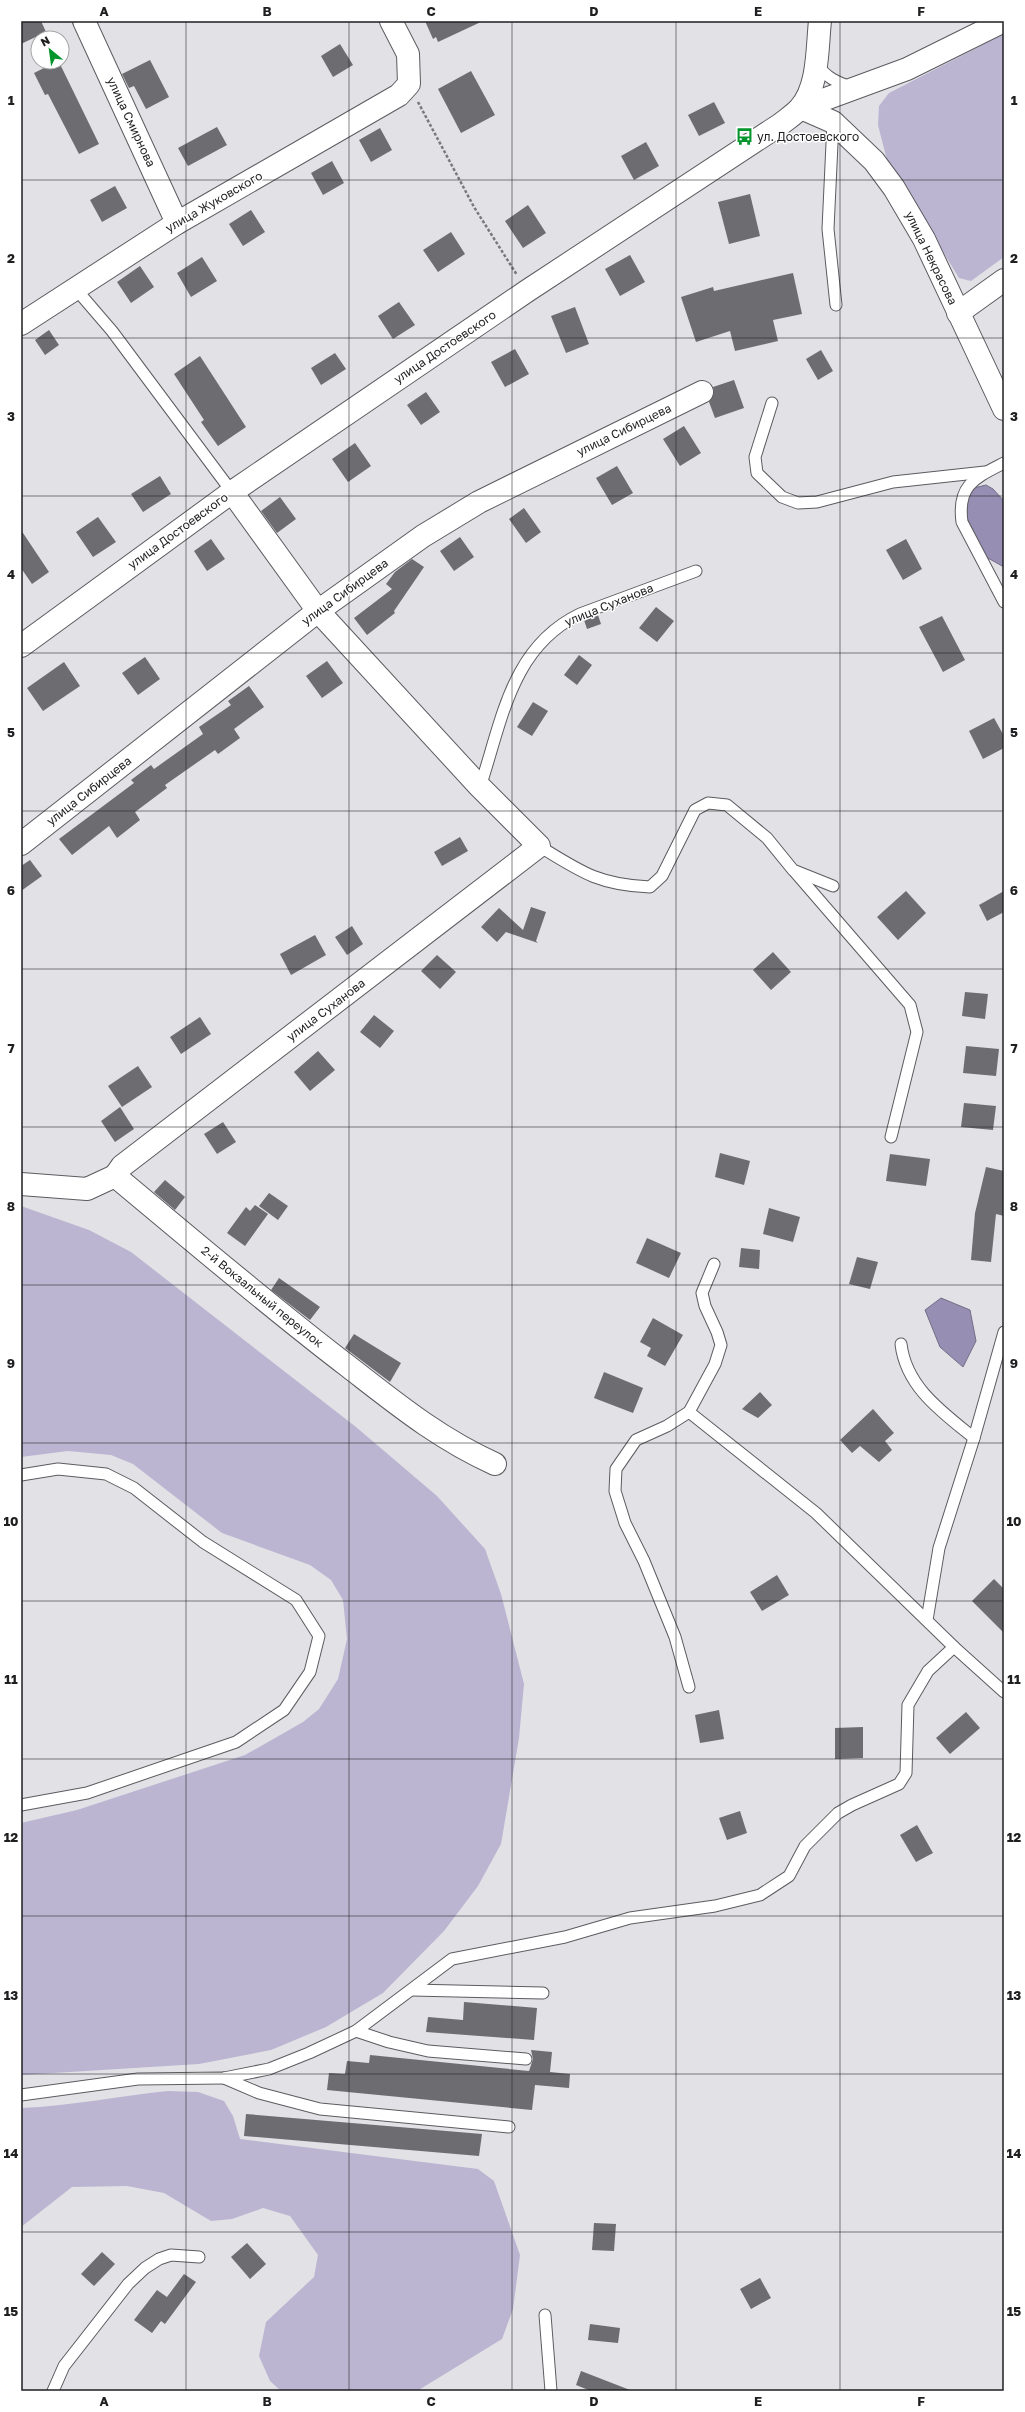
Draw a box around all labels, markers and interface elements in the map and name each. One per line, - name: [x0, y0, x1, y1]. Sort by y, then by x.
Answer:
- text: A: [99, 3, 109, 19]
- text: B: [262, 3, 272, 19]
- text: C: [426, 3, 436, 19]
- text: D: [589, 3, 599, 19]
- text: E: [754, 3, 762, 19]
- text: F: [917, 3, 925, 19]
- north arrow: [30, 30, 70, 70]
- text: N: [38, 33, 52, 49]
- street label: улица Смирнова: [104, 74, 159, 169]
- text: 1: [8, 92, 15, 108]
- text: 1: [1011, 92, 1018, 108]
- bus stop icon: ул. Достоевского: [734, 127, 754, 147]
- place label: ул. Достоевского: [757, 129, 859, 144]
- street label: улица Жуковского: [163, 168, 265, 235]
- street label: улица Некрасова: [902, 208, 961, 307]
- text: 2: [7, 250, 15, 266]
- text: 2: [1010, 250, 1018, 266]
- street label: улица Достоевского: [391, 307, 499, 386]
- street label: улица Сибирцева: [574, 400, 674, 459]
- text: 3: [7, 408, 15, 424]
- text: 3: [1010, 408, 1018, 424]
- street label: улица Достоевского: [125, 489, 231, 572]
- street label: улица Сибирцева: [298, 555, 391, 628]
- text: 4: [7, 566, 15, 582]
- text: 4: [1010, 566, 1018, 582]
- street label: улица Суханова: [562, 580, 655, 629]
- text: 5: [7, 724, 15, 740]
- text: 5: [1010, 724, 1018, 740]
- street label: улица Сибирцева: [43, 753, 134, 828]
- text: 6: [7, 882, 15, 898]
- text: 6: [1010, 882, 1018, 898]
- street label: улица Суханова: [283, 975, 368, 1044]
- text: 7: [7, 1040, 15, 1056]
- text: 7: [1010, 1040, 1018, 1056]
- text: 8: [7, 1198, 15, 1214]
- text: 8: [1010, 1198, 1018, 1214]
- street label: 2-й Вокзальный переулок: [198, 1243, 326, 1350]
- text: 9: [7, 1355, 15, 1371]
- text: 9: [1010, 1355, 1018, 1371]
- text: 10: [3, 1513, 19, 1529]
- text: 10: [1006, 1513, 1022, 1529]
- text: 11: [4, 1671, 18, 1687]
- text: 11: [1007, 1671, 1021, 1687]
- text: 12: [4, 1829, 18, 1845]
- text: 12: [1007, 1829, 1021, 1845]
- text: 13: [4, 1987, 18, 2003]
- text: 13: [1007, 1987, 1021, 2003]
- text: 14: [4, 2145, 18, 2161]
- text: 14: [1007, 2145, 1021, 2161]
- text: 15: [4, 2303, 18, 2319]
- text: 15: [1007, 2303, 1021, 2319]
- text: A: [99, 2393, 109, 2409]
- text: B: [262, 2393, 272, 2409]
- text: C: [426, 2393, 436, 2409]
- text: D: [589, 2393, 599, 2409]
- text: E: [754, 2393, 762, 2409]
- text: F: [917, 2393, 925, 2409]

